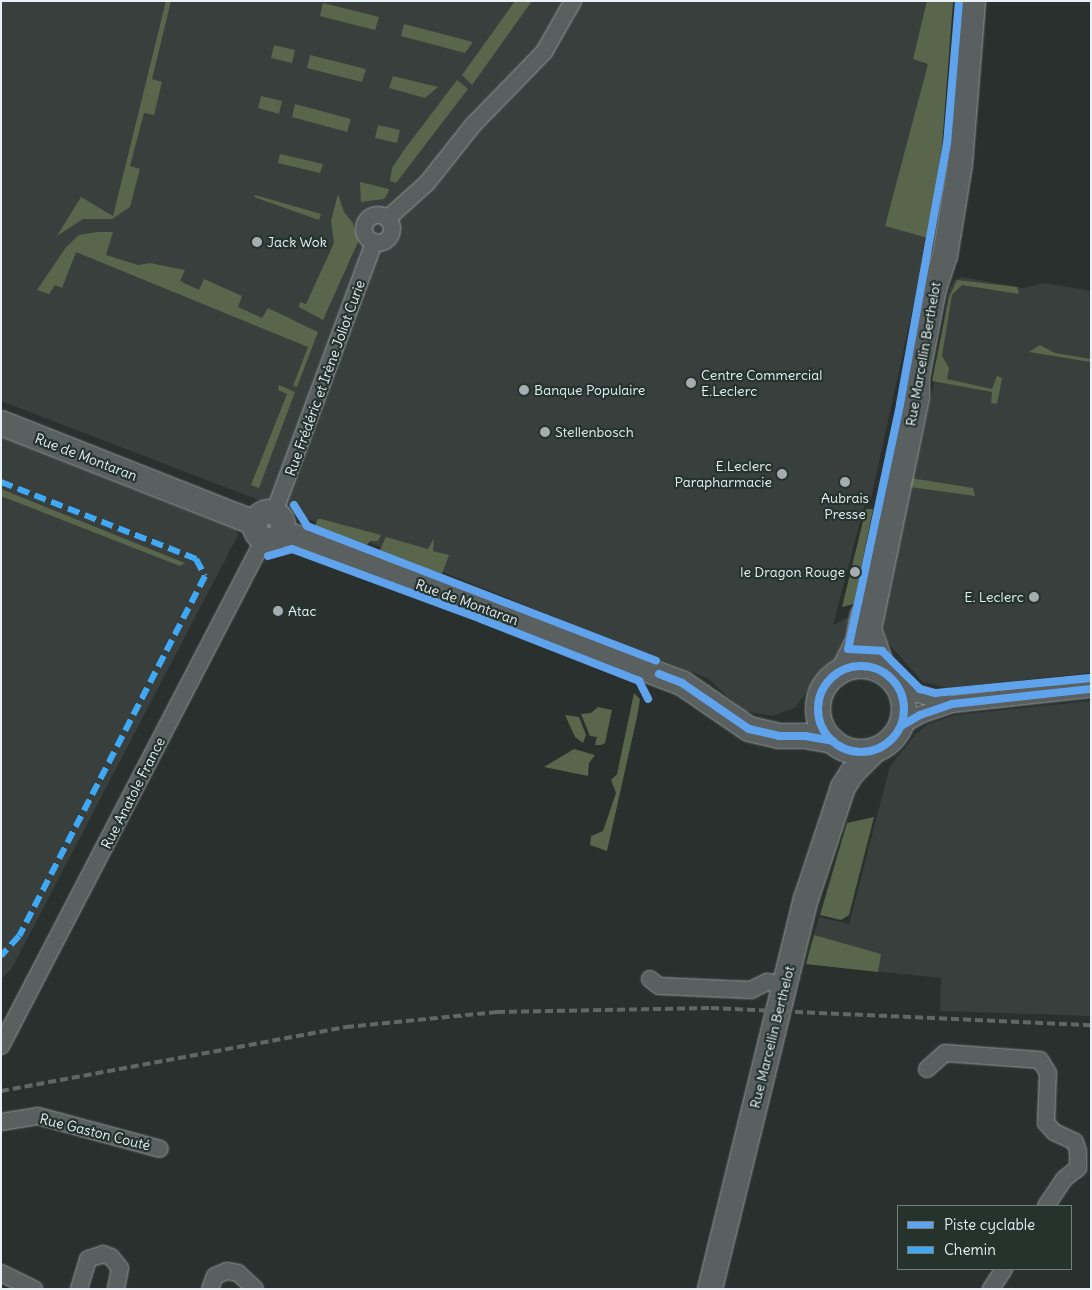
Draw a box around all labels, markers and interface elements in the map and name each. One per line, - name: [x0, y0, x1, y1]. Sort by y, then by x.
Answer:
- place label: Jack Wok: [267, 234, 327, 250]
- marker: Jack Wok: [251, 236, 263, 248]
- street label: Rue Frédéric et Irène Joliot Curie: [282, 278, 368, 478]
- street label: Rue Marcellin Berthelot: [902, 281, 944, 427]
- place label: Centre Commercial E.Leclerc: [701, 367, 822, 400]
- marker: Centre Commercial E.Leclerc: [685, 377, 697, 389]
- place label: Banque Populaire: [534, 382, 645, 398]
- marker: Banque Populaire: [518, 384, 530, 396]
- place label: Stellenbosch: [555, 424, 634, 440]
- marker: Stellenbosch: [539, 426, 551, 438]
- street label: Rue de Montaran: [32, 430, 140, 484]
- place label: E.Leclerc Parapharmacie: [675, 458, 772, 491]
- marker: E.Leclerc Parapharmacie: [776, 468, 788, 480]
- marker: Aubrais Presse: [839, 476, 851, 488]
- place label: Aubrais Presse: [821, 490, 869, 522]
- place label: le Dragon Rouge: [740, 564, 845, 580]
- marker: le Dragon Rouge: [849, 566, 861, 578]
- street label: Rue de Montaran: [413, 576, 521, 628]
- place label: E. Leclerc: [964, 589, 1024, 605]
- marker: E. Leclerc: [1028, 591, 1040, 603]
- place label: Atac: [288, 603, 317, 619]
- marker: Atac: [272, 605, 284, 617]
- street label: Rue Anatole France: [98, 734, 168, 852]
- street label: Rue Marcellin Berthelot: [746, 964, 798, 1110]
- street label: Rue Gaston Couté: [38, 1110, 152, 1154]
- legend: [897, 1205, 1072, 1270]
- text: Piste cyclable: [944, 1215, 1035, 1234]
- text: Chemin: [944, 1240, 996, 1259]

